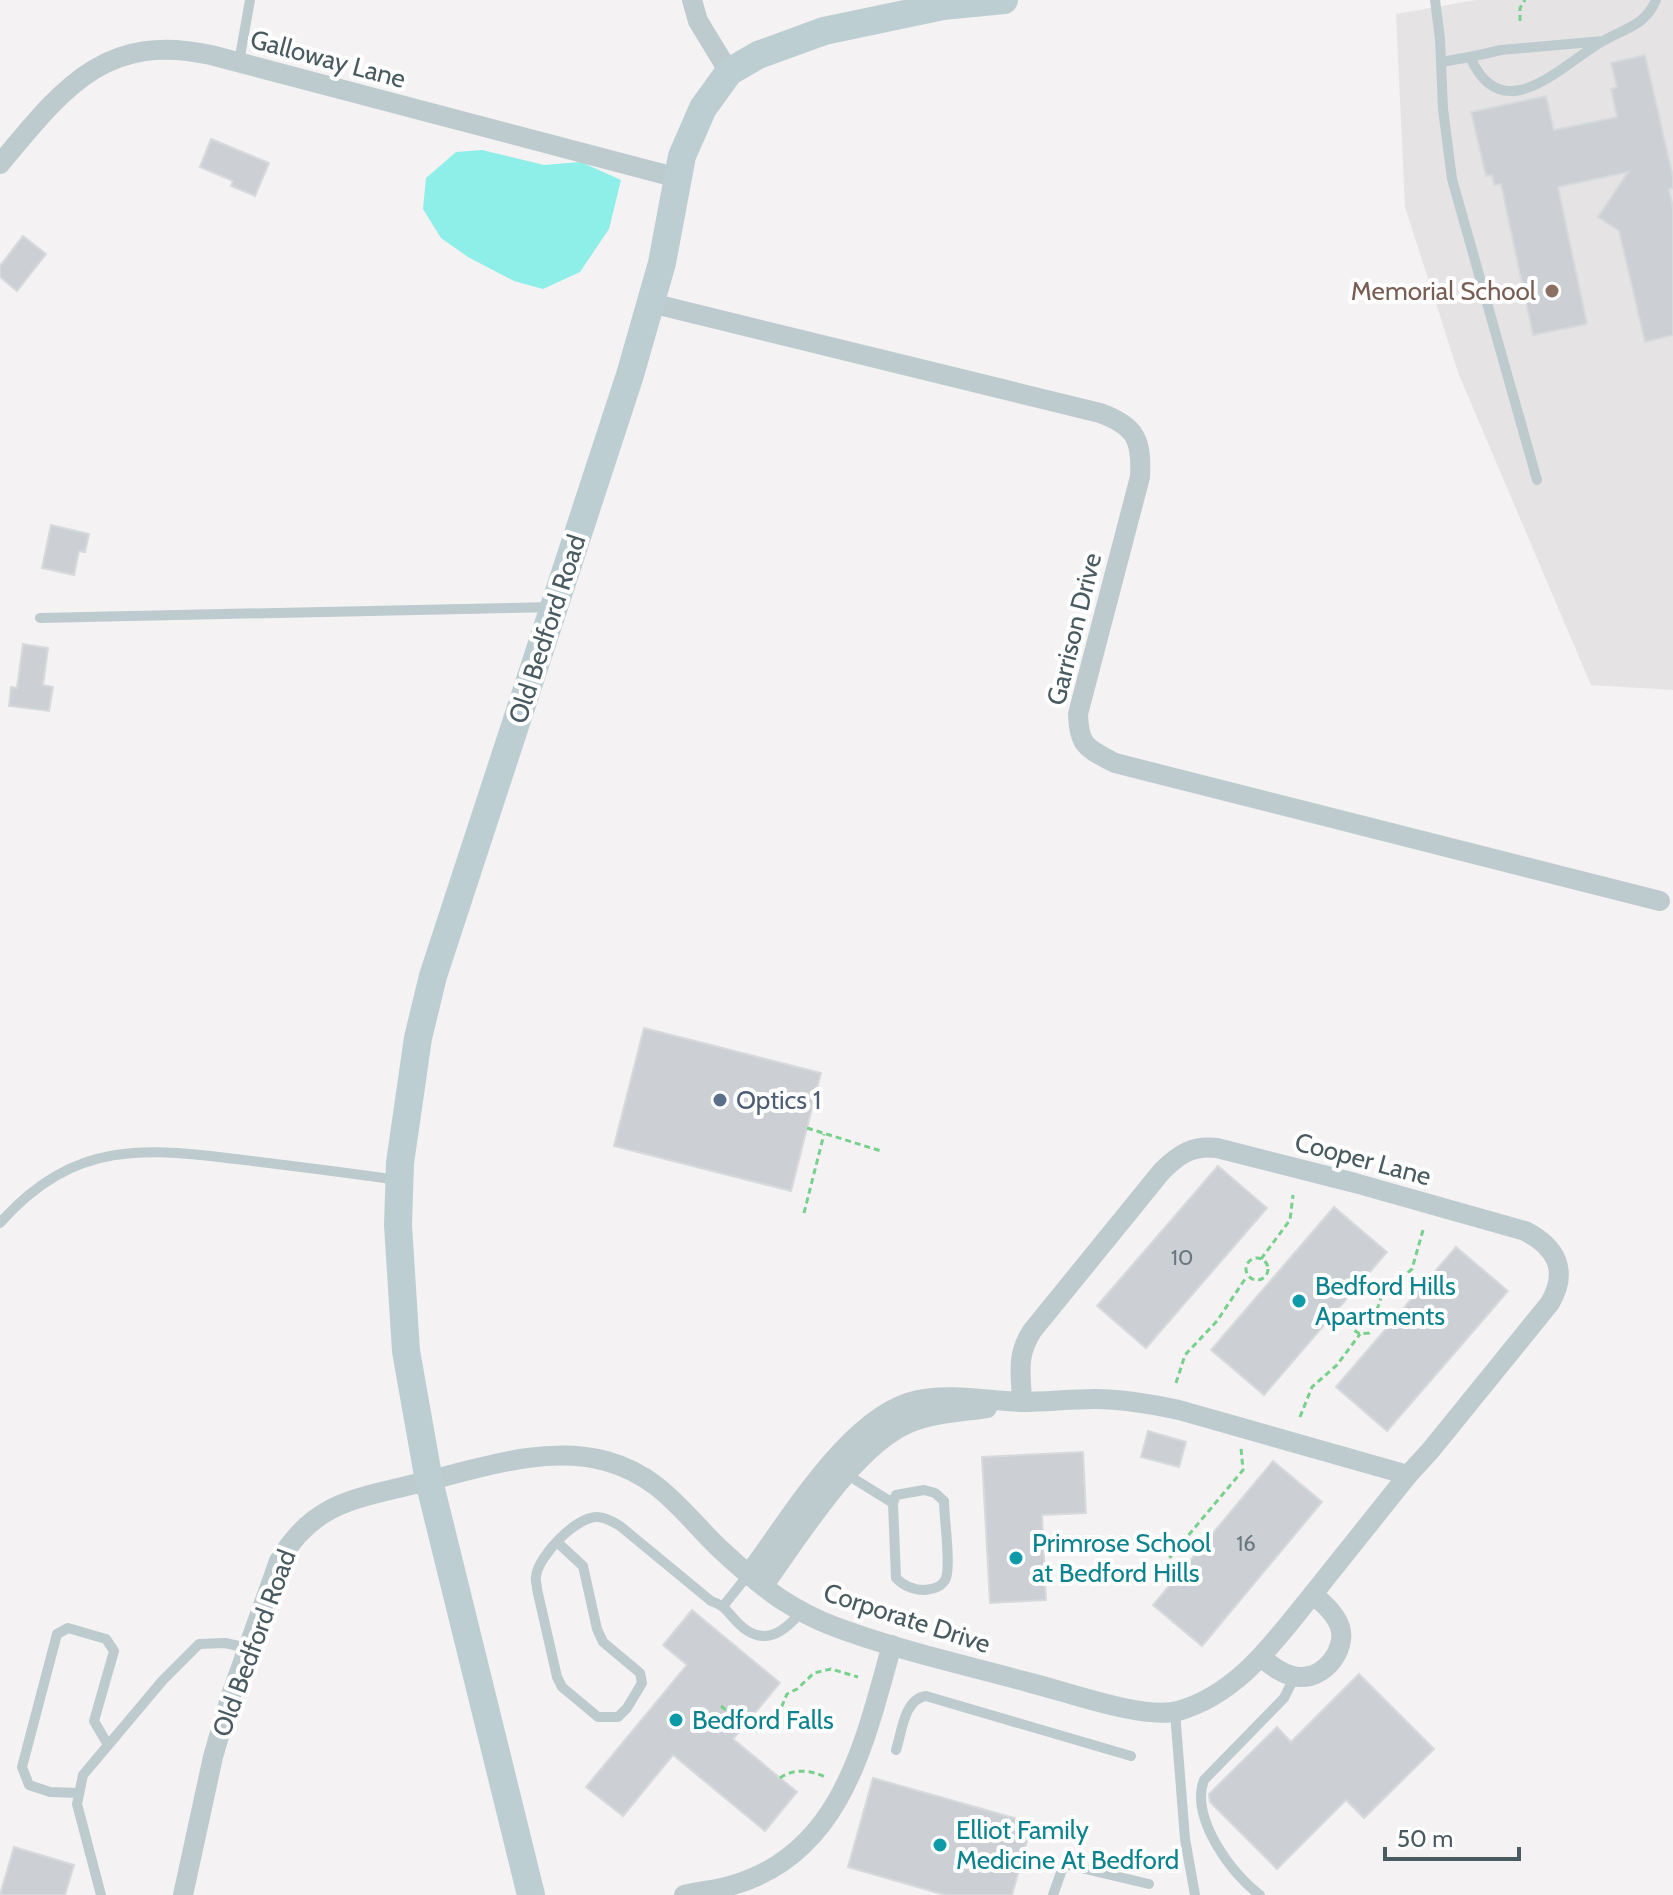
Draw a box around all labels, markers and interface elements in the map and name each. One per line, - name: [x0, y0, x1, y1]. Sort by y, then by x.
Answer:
- street label: Galloway Lane: [247, 23, 409, 95]
- place label: Memorial School: [1351, 275, 1536, 307]
- marker: Memorial School: [1543, 282, 1561, 300]
- street label: Old Bedford Road: [501, 531, 593, 727]
- street label: Garrison Drive: [1040, 550, 1108, 708]
- place label: Optics 1: [736, 1084, 821, 1116]
- marker: Optics 1: [711, 1091, 729, 1109]
- street label: Cooper Lane: [1292, 1125, 1434, 1193]
- house number: 10: [1171, 1244, 1193, 1271]
- place label: Bedford Hills Apartments: [1315, 1270, 1456, 1332]
- marker: Bedford Hills Apartments: [1290, 1292, 1308, 1310]
- place label: Primrose School at Bedford Hills: [1032, 1527, 1211, 1589]
- house number: 16: [1236, 1530, 1256, 1557]
- street label: Old Bedford Road: [205, 1545, 303, 1741]
- marker: Primrose School at Bedford Hills: [1007, 1549, 1025, 1567]
- street label: Corporate Drive: [820, 1576, 994, 1660]
- place label: Bedford Falls: [692, 1704, 834, 1736]
- marker: Bedford Falls: [667, 1711, 685, 1729]
- scale bar: [1385, 1811, 1519, 1861]
- place label: Elliot Family Medicine At Bedford: [956, 1814, 1179, 1876]
- text: 50 m: [1397, 1824, 1453, 1853]
- marker: Elliot Family Medicine At Bedford: [931, 1836, 949, 1854]

